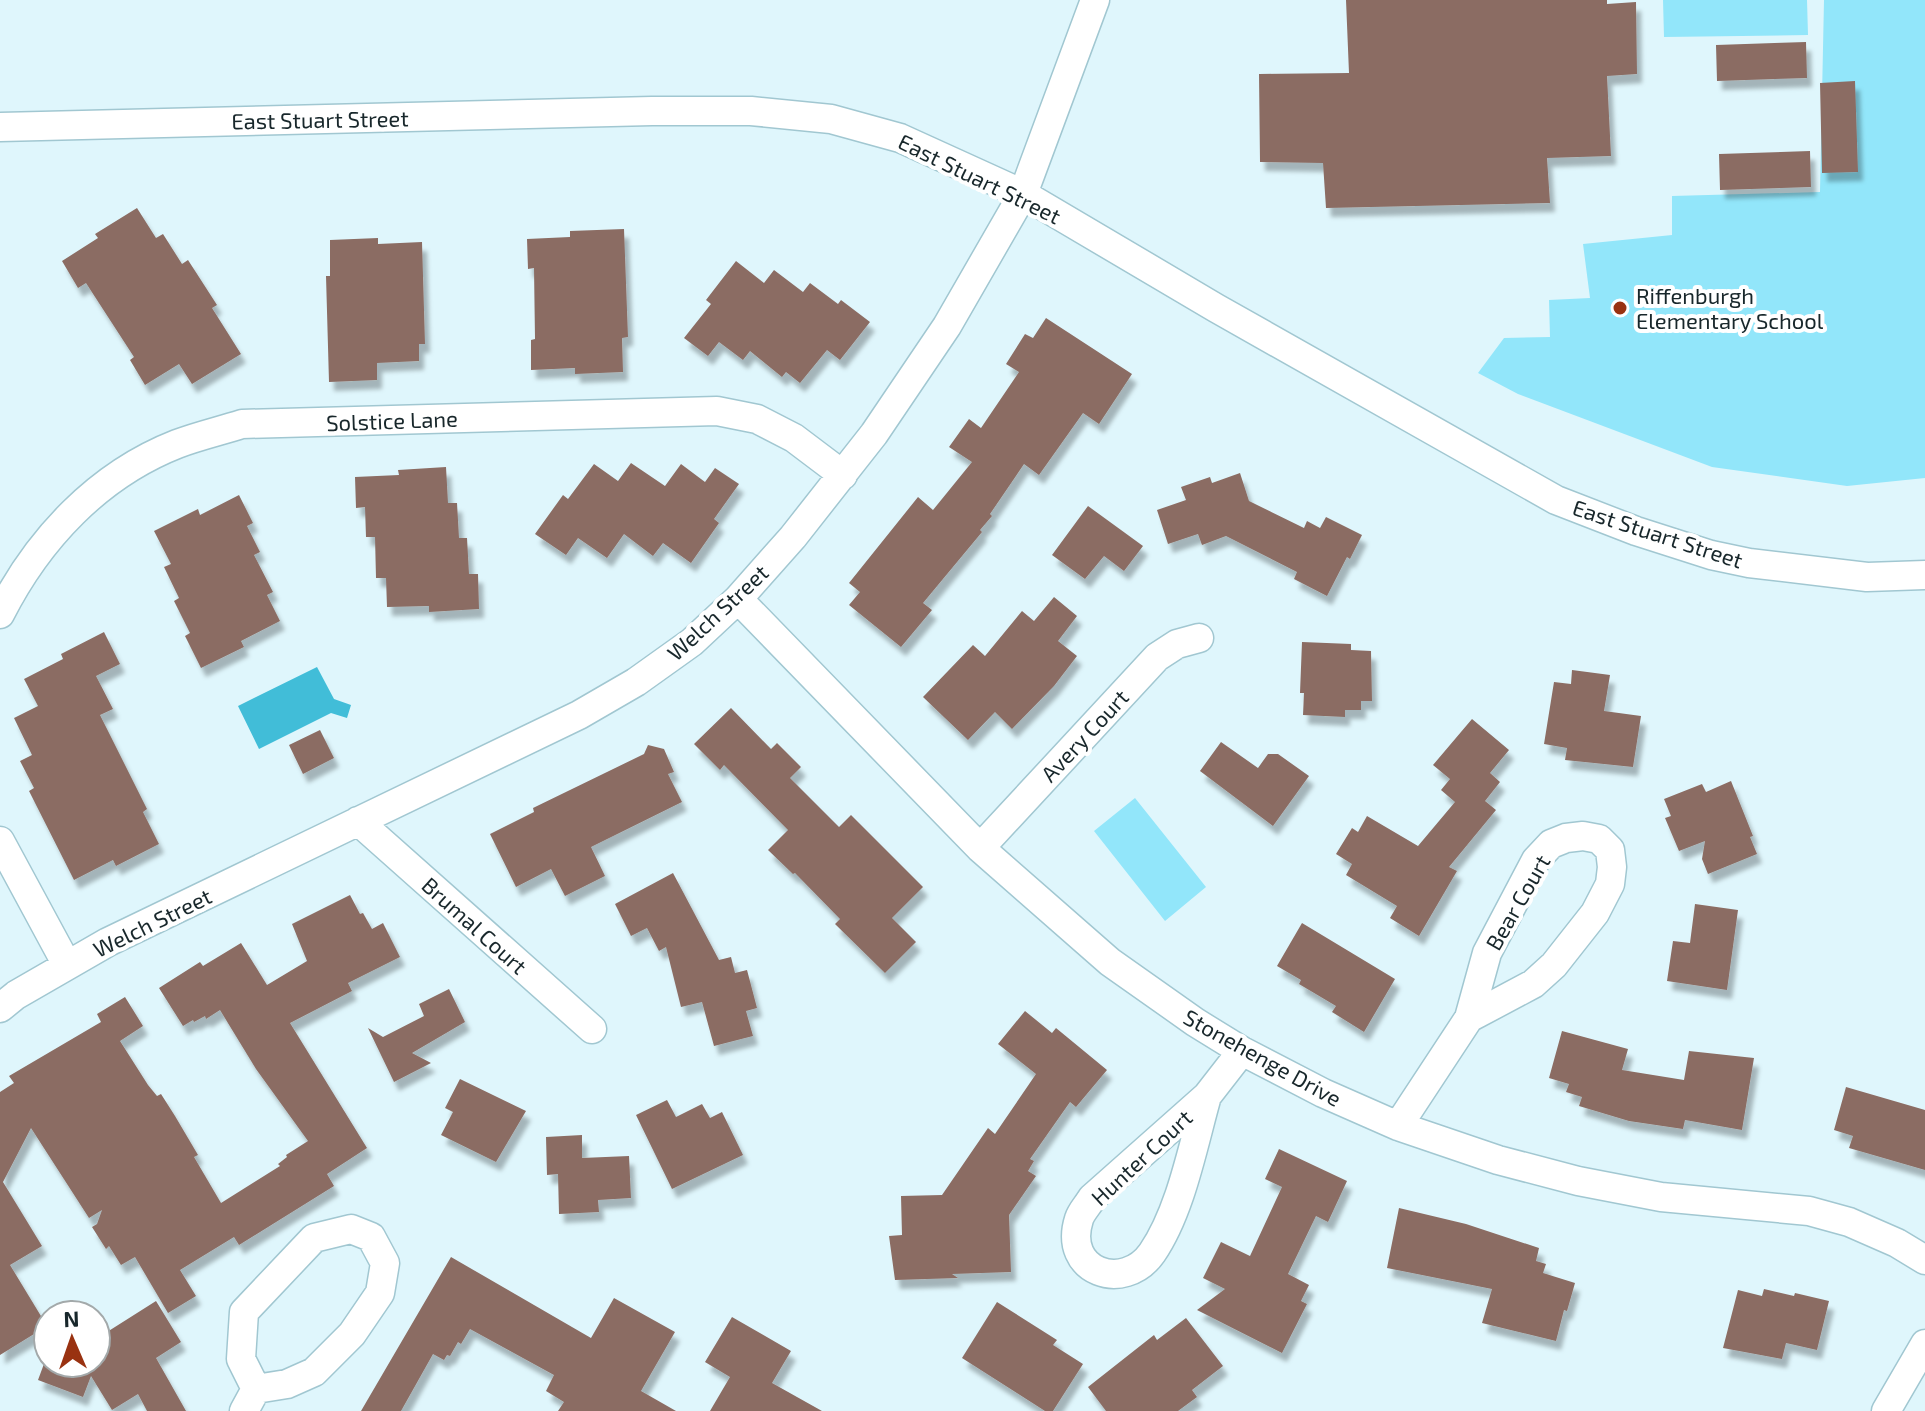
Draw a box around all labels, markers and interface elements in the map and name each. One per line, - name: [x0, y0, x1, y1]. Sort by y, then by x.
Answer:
- street label: East Stuart Street: [231, 104, 409, 134]
- street label: East Stuart Street: [895, 127, 1065, 229]
- place label: Riffenburgh Elementary School: [1636, 282, 1824, 333]
- marker: Riffenburgh Elementary School: [1611, 299, 1629, 317]
- street label: Solstice Lane: [326, 405, 458, 435]
- street label: East Stuart Street: [1570, 493, 1746, 573]
- street label: Welch Street: [661, 559, 773, 665]
- street label: Avery Court: [1035, 684, 1133, 786]
- street label: Bear Court: [1479, 850, 1555, 954]
- street label: Brumal Court: [417, 871, 533, 979]
- street label: Welch Street: [89, 882, 215, 962]
- street label: Stonehenge Drive: [1180, 1003, 1346, 1111]
- street label: Hunter Court: [1085, 1104, 1197, 1210]
- north arrow: [32, 1299, 112, 1379]
- text: N: [63, 1305, 80, 1331]

